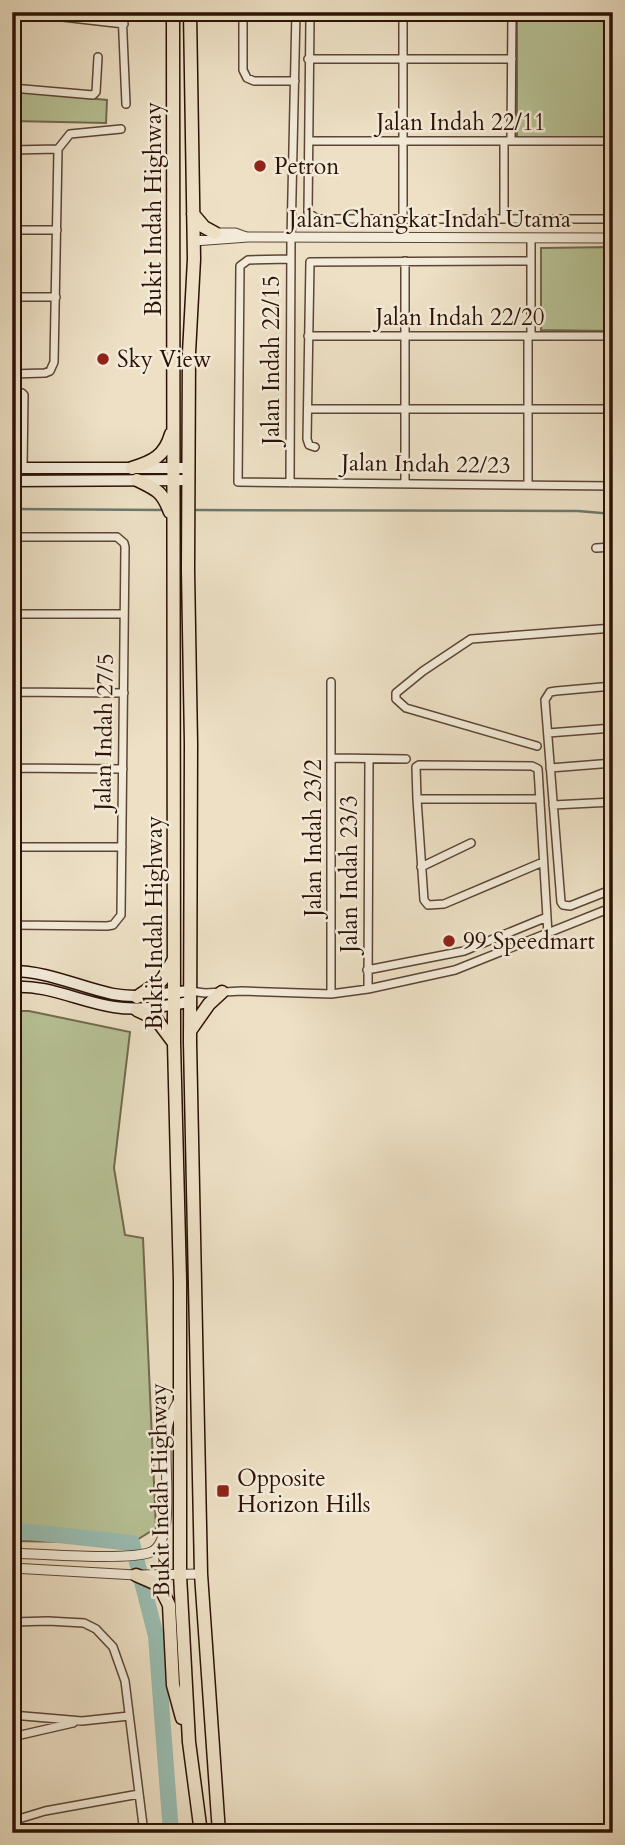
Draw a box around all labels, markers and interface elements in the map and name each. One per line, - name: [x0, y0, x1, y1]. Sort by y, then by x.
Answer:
- street label: Bukit Indah Highway: [138, 102, 169, 316]
- street label: Jalan Indah 22/11: [373, 107, 546, 138]
- place label: Petron: [274, 151, 339, 182]
- marker: Petron: [252, 158, 268, 174]
- street label: Jalan Changkat Indah Utama: [286, 204, 571, 235]
- street label: Jalan Indah 22/15: [256, 275, 287, 448]
- street label: Jalan Indah 22/20: [372, 302, 545, 333]
- place label: Sky View: [117, 344, 212, 375]
- marker: Sky View: [95, 351, 111, 367]
- street label: Jalan Indah 22/23: [338, 447, 511, 481]
- street label: Jalan Indah 27/5: [87, 653, 121, 814]
- street label: Jalan Indah 23/2: [298, 759, 329, 920]
- street label: Jalan Indah 23/3: [334, 795, 365, 956]
- street label: Bukit Indah Highway: [139, 816, 170, 1030]
- place label: 99 Speedmart: [463, 926, 595, 957]
- marker: 99 Speedmart: [441, 933, 457, 949]
- street label: Bukit Indah Highway: [143, 1383, 177, 1597]
- place label: Opposite Horizon Hills: [237, 1463, 371, 1520]
- marker: Opposite Horizon Hills: [215, 1483, 231, 1499]

